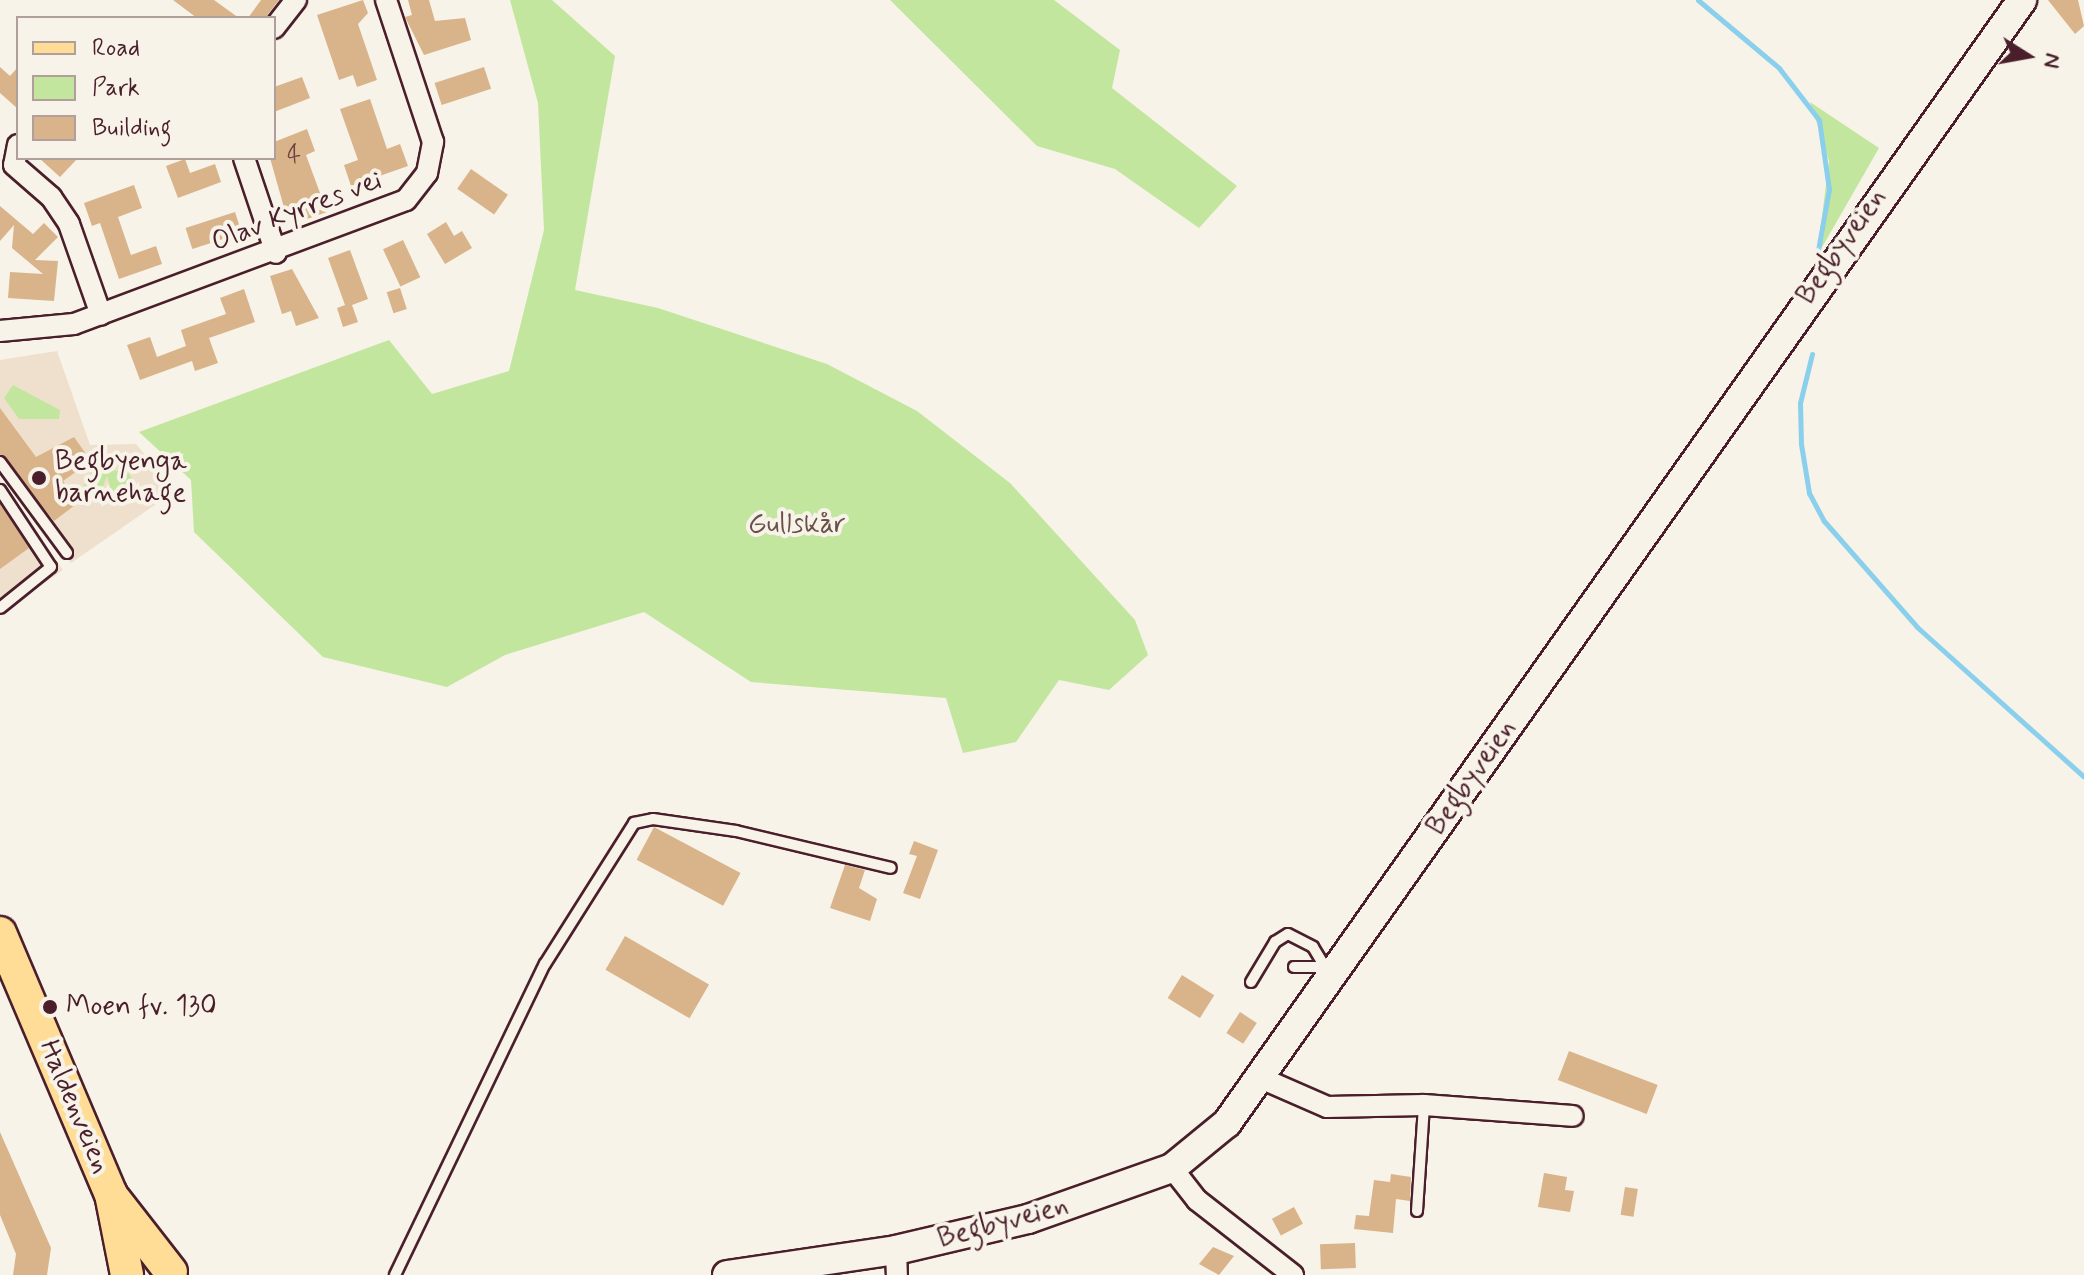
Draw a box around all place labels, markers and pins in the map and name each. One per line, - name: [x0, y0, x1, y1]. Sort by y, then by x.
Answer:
- place label: Begbyenga barnehage: [55, 445, 187, 511]
- marker: Begbyenga barnehage: [30, 469, 48, 487]
- place label: Moen fv. 130: [66, 990, 219, 1024]
- marker: Moen fv. 130: [41, 998, 59, 1016]

